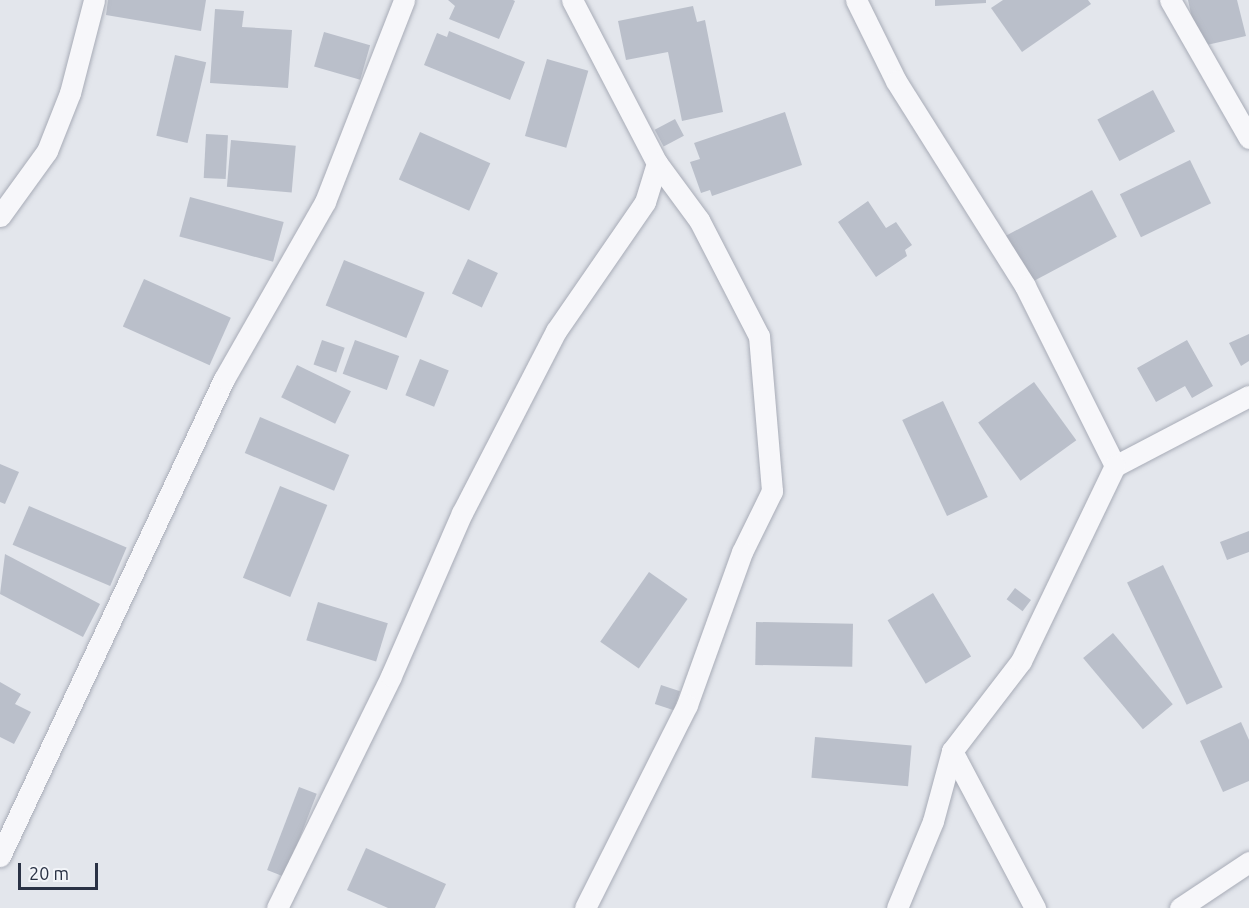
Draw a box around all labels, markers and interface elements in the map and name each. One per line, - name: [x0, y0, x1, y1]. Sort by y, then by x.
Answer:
- scale bar: [21, 851, 100, 889]
- text: 20 m: [29, 863, 69, 883]

